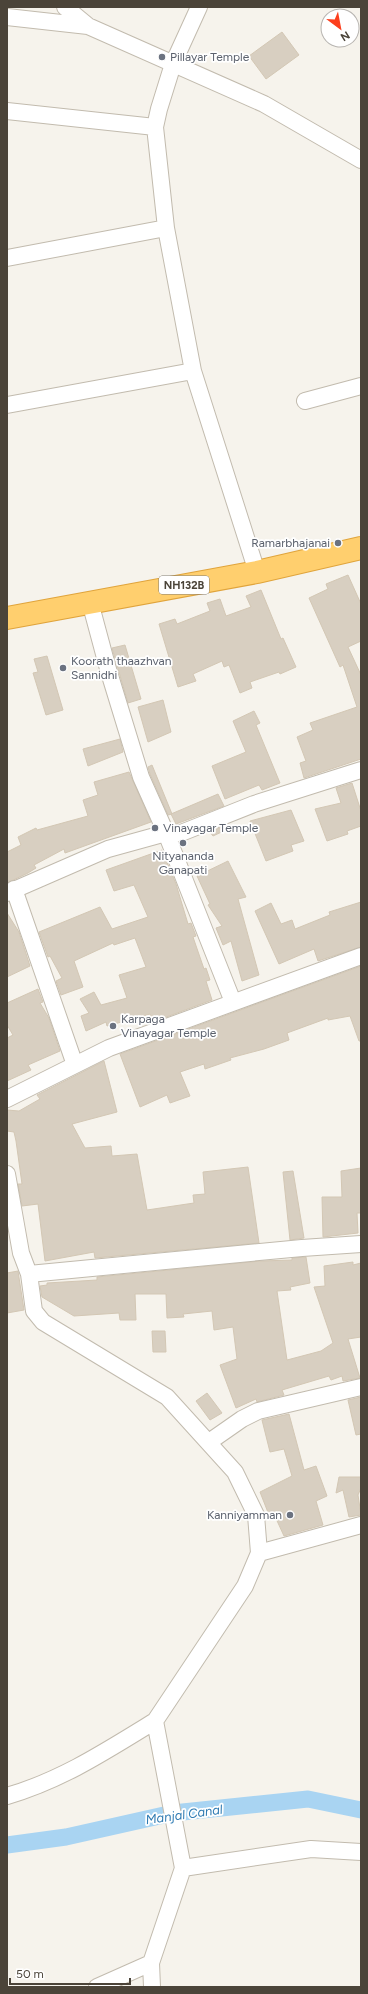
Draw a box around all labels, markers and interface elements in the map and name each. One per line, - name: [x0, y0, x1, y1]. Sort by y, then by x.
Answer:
- north arrow: [320, 8, 360, 48]
- text: N: [338, 28, 352, 44]
- place label: Pillayar Temple: [170, 50, 250, 64]
- marker: Pillayar Temple: [157, 52, 167, 62]
- place label: Ramarbhajanai: [251, 536, 330, 550]
- marker: Ramarbhajanai: [333, 538, 343, 548]
- road number: NH132B: [159, 576, 209, 594]
- place label: Koorath thaazhvan Sannidhi: [71, 654, 172, 682]
- marker: Koorath thaazhvan Sannidhi: [58, 663, 68, 673]
- place label: Vinayagar Temple: [163, 821, 259, 835]
- marker: Vinayagar Temple: [150, 823, 160, 833]
- marker: Nityananda Ganapati: [178, 838, 188, 848]
- place label: Nityananda Ganapati: [152, 849, 214, 877]
- place label: Karpaga Vinayagar Temple: [121, 1012, 217, 1040]
- marker: Karpaga Vinayagar Temple: [108, 1021, 118, 1031]
- place label: Kanniyamman: [207, 1508, 282, 1522]
- marker: Kanniyamman: [285, 1510, 295, 1520]
- water label: Manjal Canal: [145, 1802, 224, 1827]
- scale bar: [10, 1960, 130, 1986]
- text: 50 m: [16, 1967, 44, 1981]

